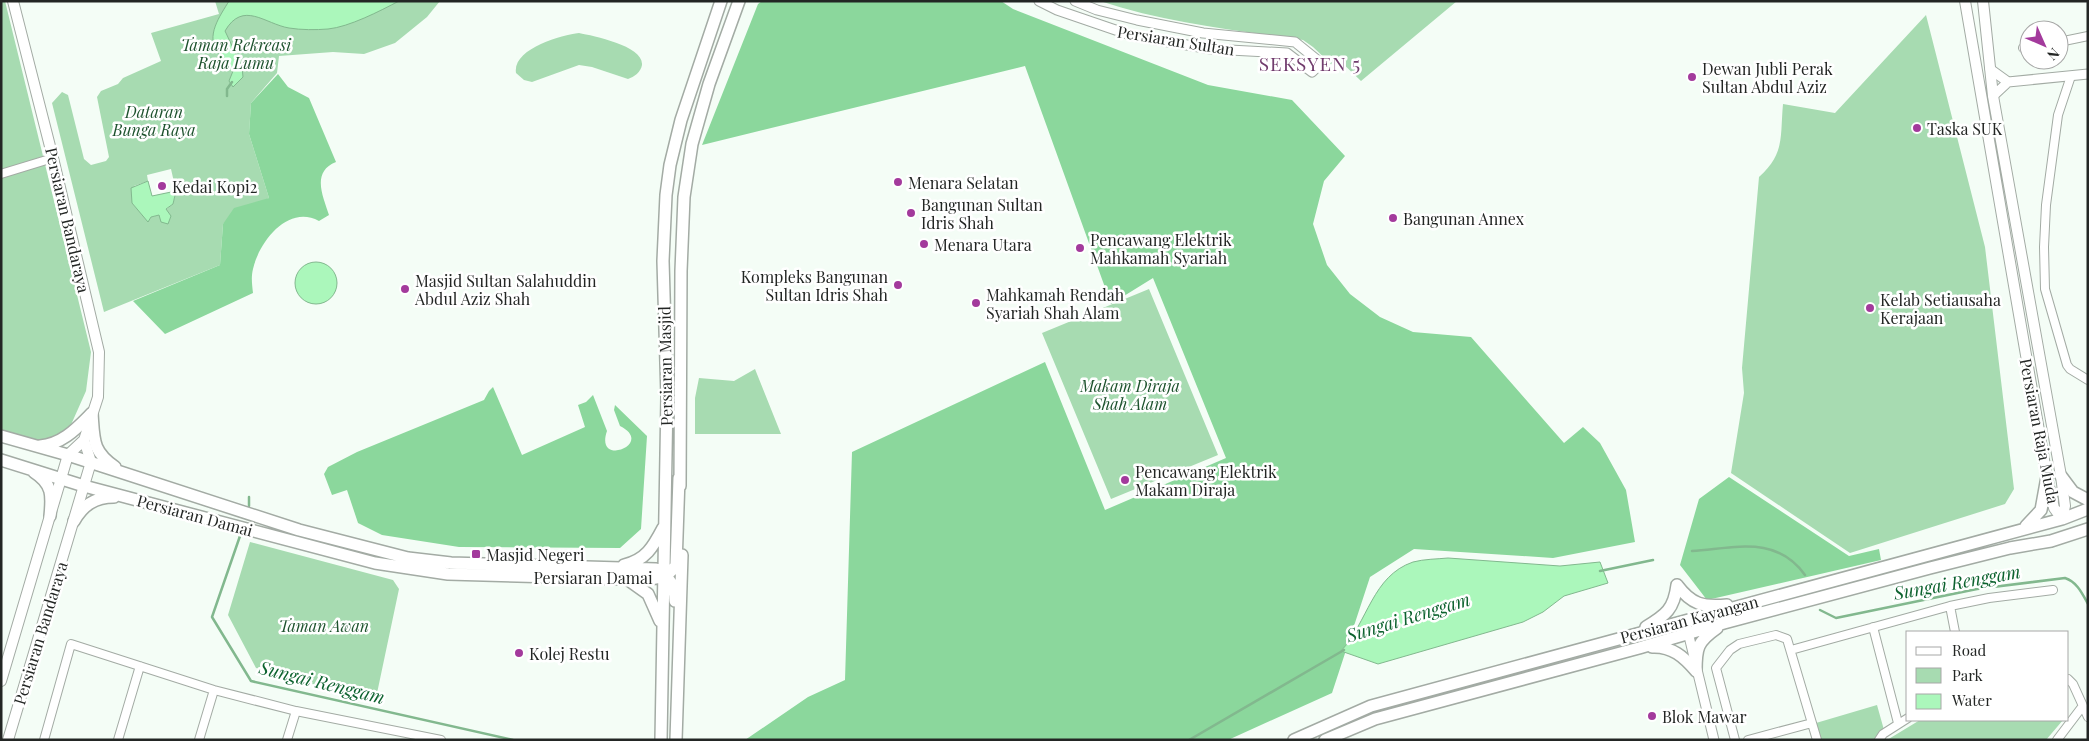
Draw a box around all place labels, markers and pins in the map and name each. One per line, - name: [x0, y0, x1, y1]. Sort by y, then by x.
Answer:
- place label: Dewan Jubli Perak Sultan Abdul Aziz: [1702, 58, 1833, 97]
- marker: Dewan Jubli Perak Sultan Abdul Aziz: [1686, 71, 1698, 83]
- place label: Taska SUK: [1927, 118, 2003, 139]
- marker: Taska SUK: [1911, 122, 1923, 134]
- place label: Menara Selatan: [908, 172, 1019, 193]
- place label: Kedai Kopi2: [172, 176, 257, 197]
- marker: Menara Selatan: [892, 176, 904, 188]
- marker: Kedai Kopi2: [156, 180, 168, 192]
- place label: Bangunan Sultan Idris Shah: [921, 194, 1043, 233]
- marker: Bangunan Sultan Idris Shah: [905, 207, 917, 219]
- place label: Bangunan Annex: [1403, 208, 1525, 229]
- marker: Bangunan Annex: [1387, 212, 1399, 224]
- place label: Pencawang Elektrik Mahkamah Syariah: [1090, 229, 1232, 268]
- place label: Menara Utara: [934, 234, 1032, 255]
- marker: Menara Utara: [918, 238, 930, 250]
- marker: Pencawang Elektrik Mahkamah Syariah: [1074, 242, 1086, 254]
- place label: Kompleks Bangunan Sultan Idris Shah: [741, 266, 889, 305]
- place label: Masjid Sultan Salahuddin Abdul Aziz Shah: [414, 270, 597, 309]
- marker: Kompleks Bangunan Sultan Idris Shah: [892, 279, 904, 291]
- marker: Masjid Sultan Salahuddin Abdul Aziz Shah: [399, 283, 411, 295]
- place label: Mahkamah Rendah Syariah Shah Alam: [986, 284, 1125, 323]
- place label: Kelab Setiausaha Kerajaan: [1880, 289, 2001, 328]
- marker: Mahkamah Rendah Syariah Shah Alam: [970, 297, 982, 309]
- marker: Kelab Setiausaha Kerajaan: [1864, 302, 1876, 314]
- place label: Pencawang Elektrik Makam Diraja: [1135, 461, 1277, 500]
- marker: Pencawang Elektrik Makam Diraja: [1119, 474, 1131, 486]
- place label: Masjid Negeri: [486, 544, 585, 565]
- marker: Masjid Negeri: [470, 548, 482, 560]
- place label: Kolej Restu: [529, 643, 609, 664]
- marker: Kolej Restu: [513, 647, 525, 659]
- place label: Blok Mawar: [1662, 706, 1747, 727]
- marker: Blok Mawar: [1646, 710, 1658, 722]

